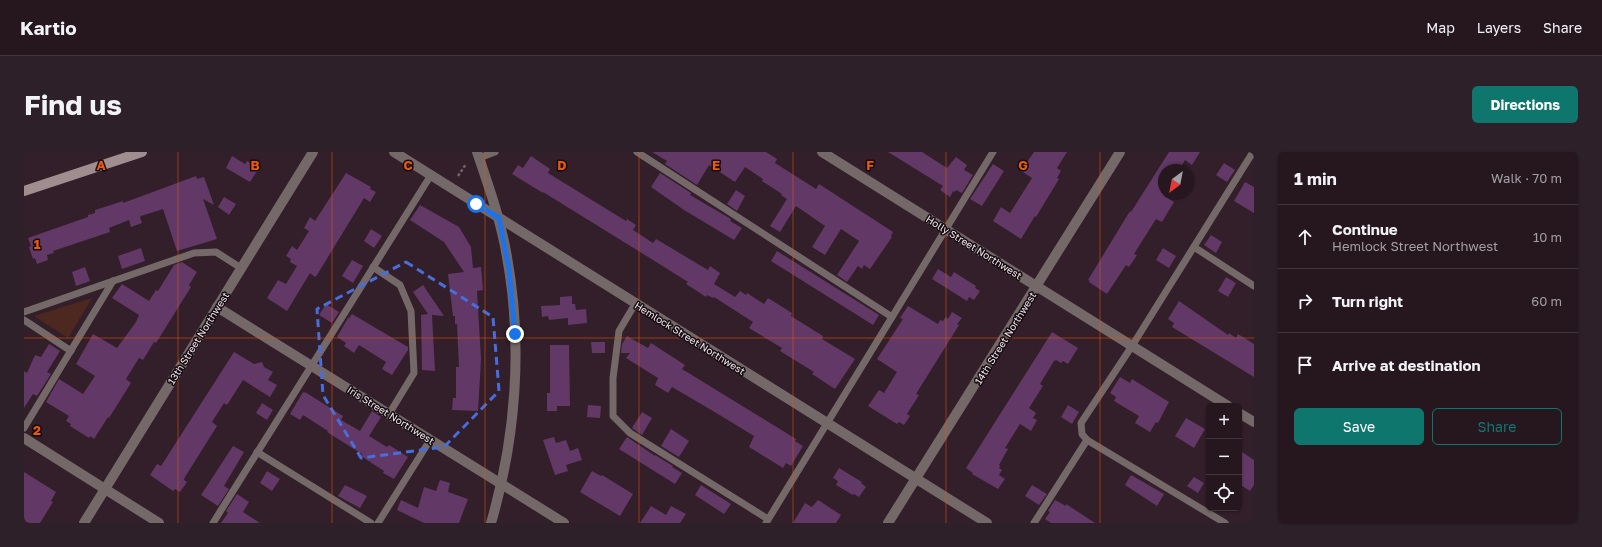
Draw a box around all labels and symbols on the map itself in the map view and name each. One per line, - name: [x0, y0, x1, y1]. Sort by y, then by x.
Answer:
- text: A: [96, 157, 106, 173]
- text: B: [250, 157, 260, 173]
- text: C: [403, 157, 413, 173]
- text: D: [557, 157, 567, 173]
- text: E: [712, 157, 720, 173]
- text: F: [866, 157, 874, 173]
- text: G: [1018, 157, 1028, 173]
- north arrow: [1158, 164, 1194, 200]
- route start: [467, 195, 485, 213]
- street label: Holly Street Northwest: [924, 213, 1024, 281]
- text: 1: [34, 236, 41, 252]
- street label: 13th Street Northwest: [165, 290, 231, 386]
- street label: 14th Street Northwest: [972, 290, 1038, 386]
- street label: Hemlock Street Northwest: [633, 299, 747, 377]
- route end: [506, 325, 524, 343]
- street label: Iris Street Northwest: [345, 383, 437, 447]
- text: 2: [33, 422, 41, 438]

